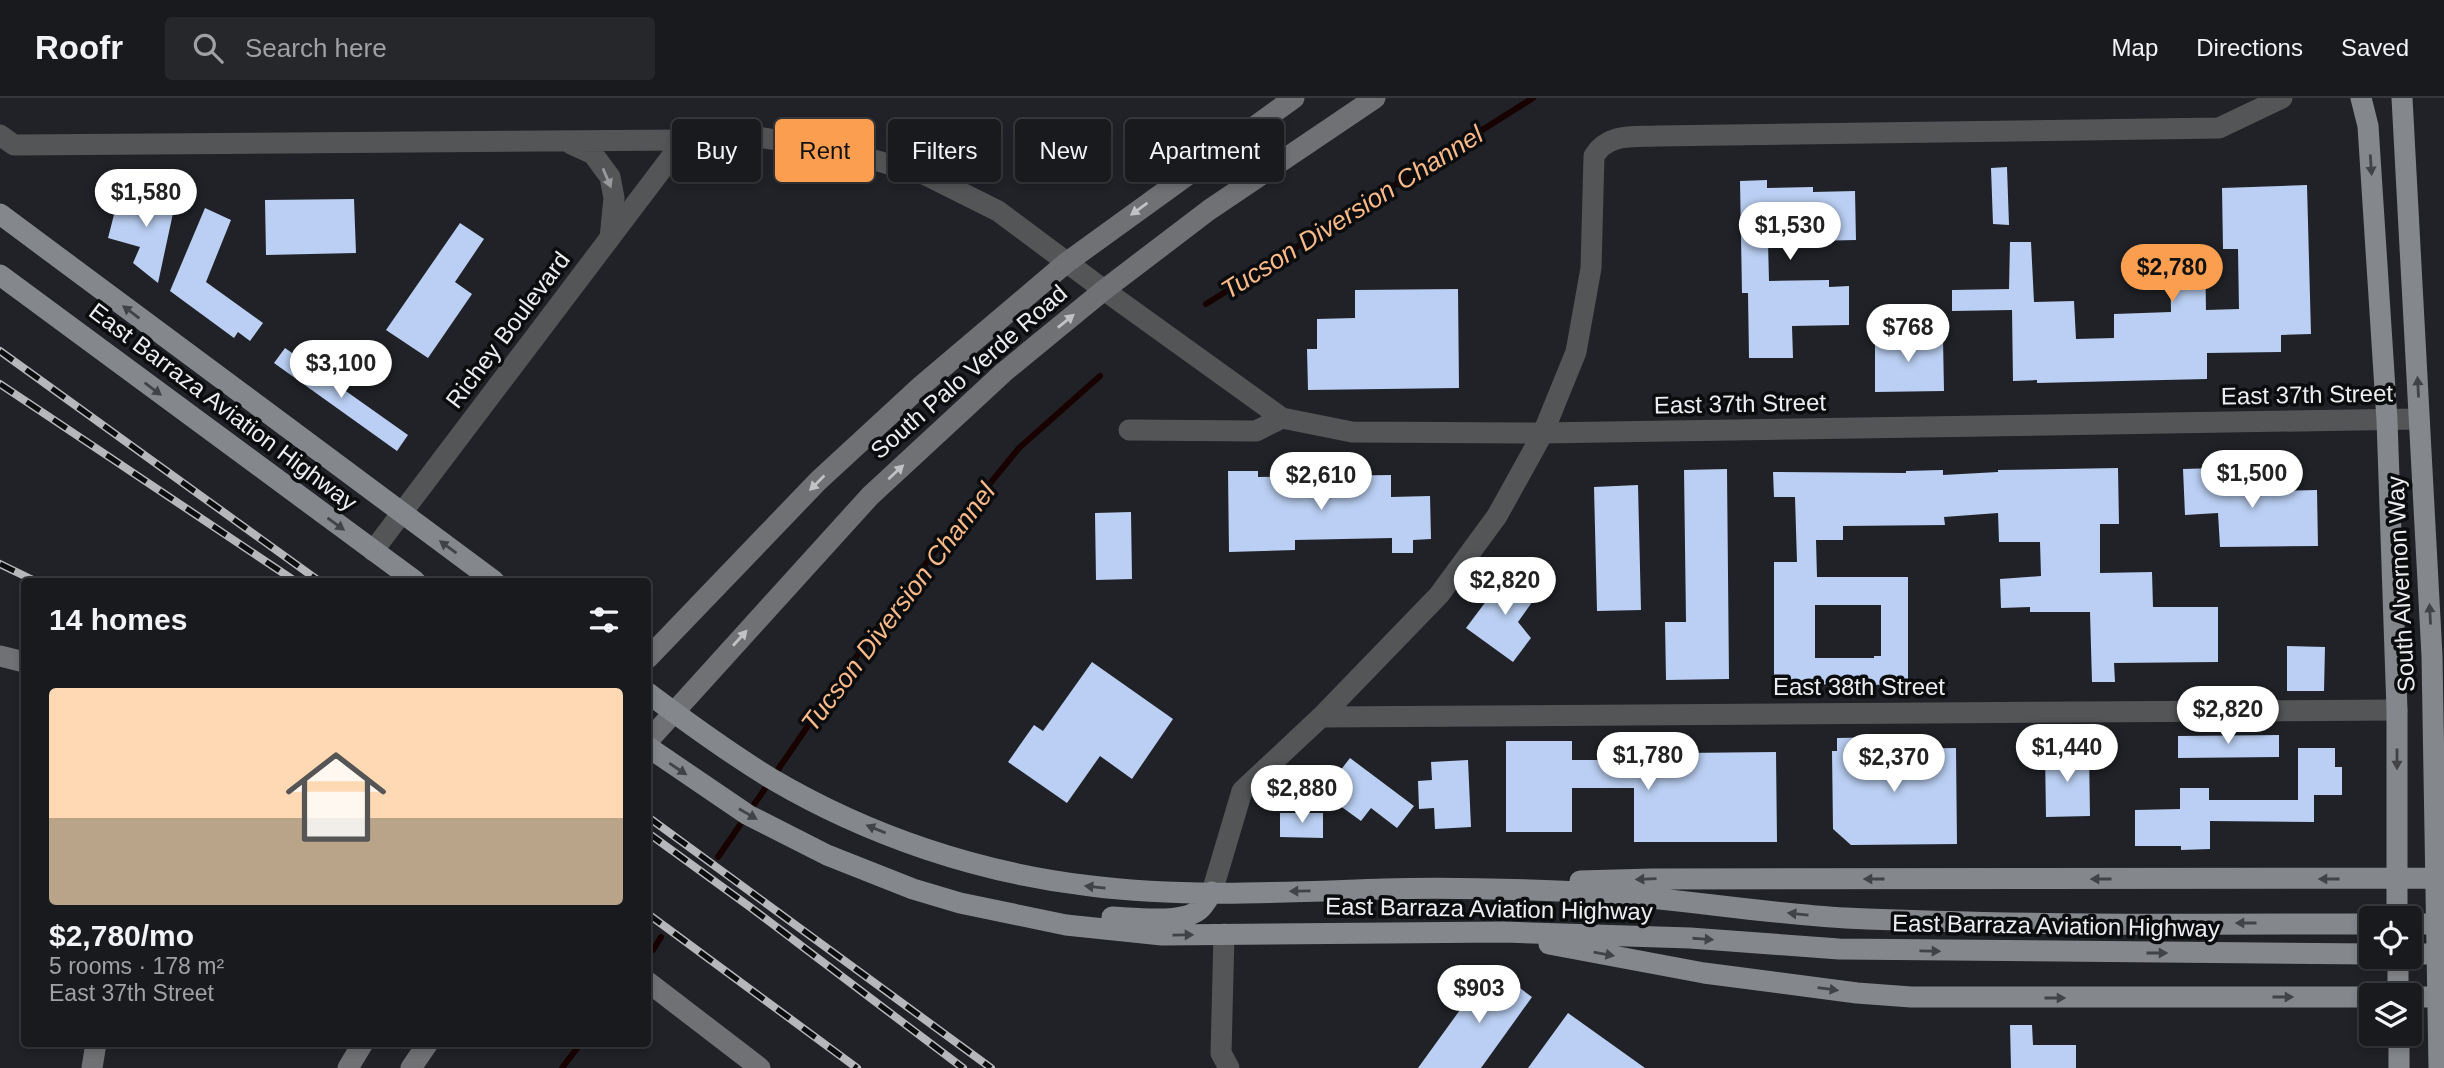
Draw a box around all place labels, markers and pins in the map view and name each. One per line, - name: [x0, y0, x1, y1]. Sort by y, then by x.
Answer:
- pin: $1,580: [89, 170, 203, 229]
- pin: $1,530: [1733, 202, 1847, 262]
- pin: $2,780: [2115, 244, 2229, 304]
- pin: $768: [1867, 304, 1949, 364]
- pin: $3,100: [284, 341, 398, 400]
- pin: $1,500: [2195, 450, 2309, 510]
- pin: $2,610: [1264, 452, 1378, 512]
- pin: $2,820: [1448, 558, 1562, 617]
- pin: $2,820: [2171, 686, 2285, 746]
- pin: $1,440: [2010, 724, 2124, 784]
- pin: $1,780: [1591, 732, 1705, 792]
- pin: $2,370: [1837, 734, 1951, 794]
- pin: $2,880: [1245, 766, 1359, 825]
- pin: $903: [1438, 965, 1520, 1025]

